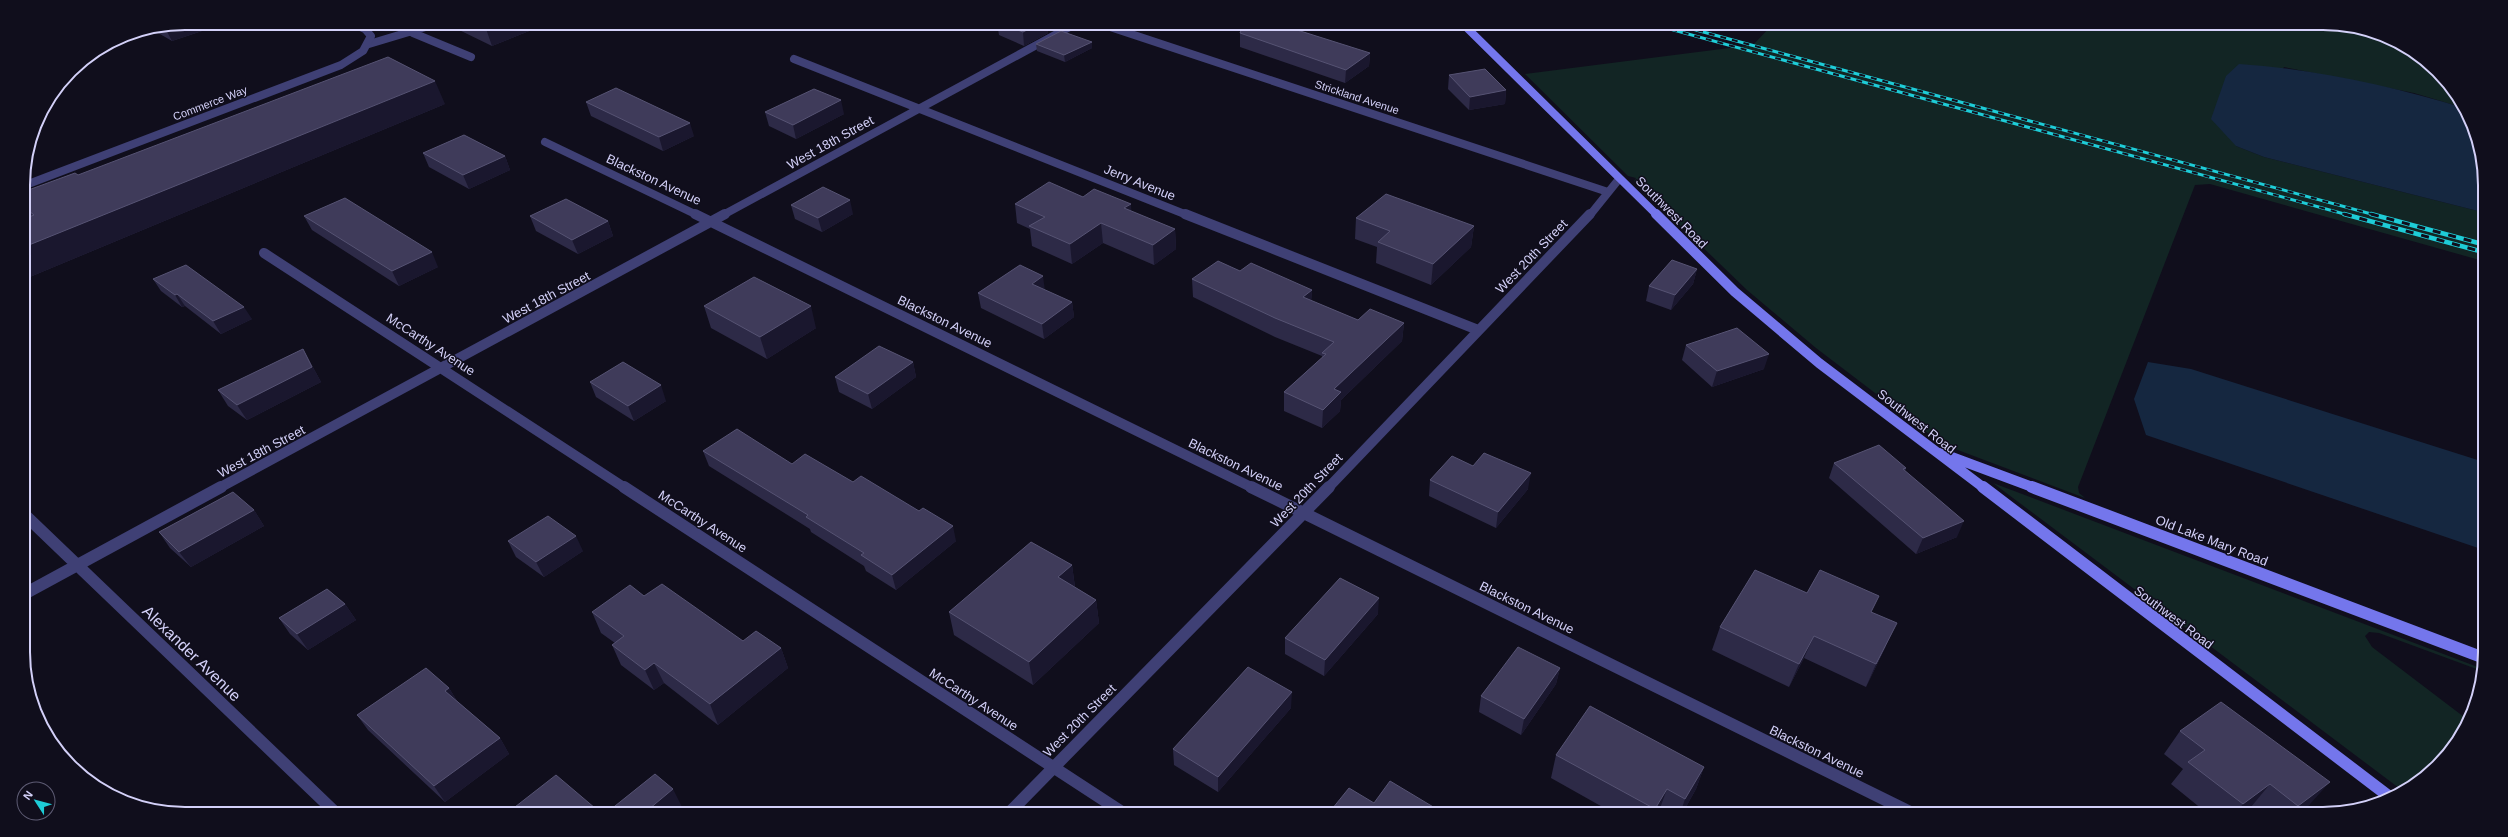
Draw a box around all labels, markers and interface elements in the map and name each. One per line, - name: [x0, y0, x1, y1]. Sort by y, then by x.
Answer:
- street label: Strickland Avenue: [1313, 78, 1401, 116]
- street label: Commerce Way: [171, 83, 249, 123]
- street label: West 18th Street: [784, 112, 876, 172]
- street label: Blackston Avenue: [604, 151, 704, 208]
- street label: Jerry Avenue: [1102, 161, 1178, 204]
- street label: Southwest Road: [1633, 173, 1711, 251]
- street label: West 20th Street: [1492, 216, 1571, 296]
- street label: West 18th Street: [500, 268, 593, 327]
- street label: Blackston Avenue: [895, 292, 994, 351]
- street label: McCarthy Avenue: [384, 310, 478, 379]
- street label: Southwest Road: [1874, 386, 1959, 457]
- street label: West 18th Street: [215, 422, 308, 481]
- street label: Blackston Avenue: [1186, 435, 1285, 494]
- street label: West 20th Street: [1267, 450, 1346, 530]
- street label: McCarthy Avenue: [656, 487, 750, 556]
- street label: Old Lake Mary Road: [2153, 512, 2270, 569]
- street label: Blackston Avenue: [1477, 578, 1576, 637]
- street label: Southwest Road: [2131, 583, 2216, 652]
- street label: Alexander Avenue: [139, 602, 244, 705]
- street label: McCarthy Avenue: [927, 665, 1021, 734]
- street label: West 20th Street: [1040, 681, 1119, 760]
- street label: Blackston Avenue: [1767, 722, 1866, 781]
- north arrow: [16, 781, 56, 821]
- text: N: [21, 788, 35, 802]

